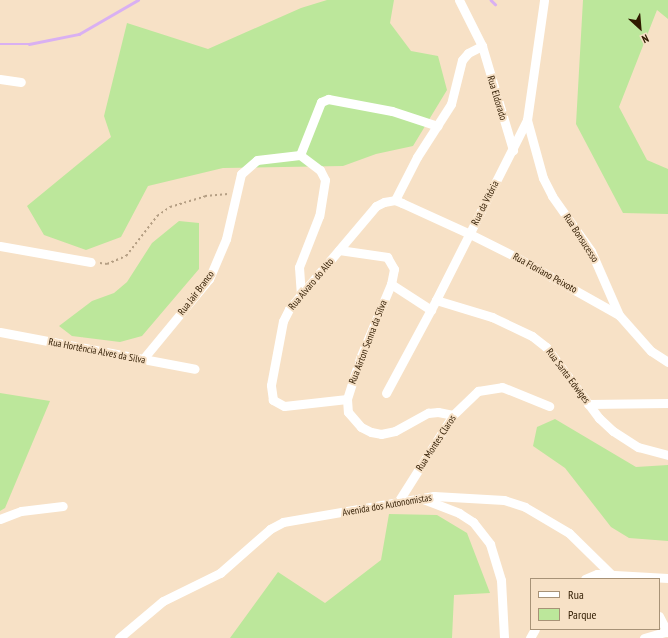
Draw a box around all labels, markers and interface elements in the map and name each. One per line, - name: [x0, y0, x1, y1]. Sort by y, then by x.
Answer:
- north arrow: [620, 8, 660, 48]
- text: N: [640, 31, 651, 46]
- street label: Rua Eldorado: [485, 74, 509, 122]
- street label: Rua da Vitória: [469, 179, 501, 227]
- street label: Rua Bonsucesso: [561, 212, 601, 264]
- street label: Rua Floriano Peixoto: [511, 250, 579, 296]
- street label: Rua Alvaro do Alto: [286, 256, 336, 312]
- street label: Rua Jair Branco: [175, 269, 217, 317]
- street label: Rua Airton Senna da Silva: [346, 298, 390, 386]
- street label: Rua Hortência Alves da Silva: [47, 336, 147, 366]
- street label: Rua Santa Edwiges: [544, 346, 592, 406]
- street label: Rua Montes Claros: [414, 413, 458, 473]
- street label: Avenida dos Autonomistas: [341, 491, 433, 519]
- legend: [530, 578, 660, 630]
- text: Rua: [568, 587, 584, 602]
- text: Parque: [568, 607, 597, 622]

